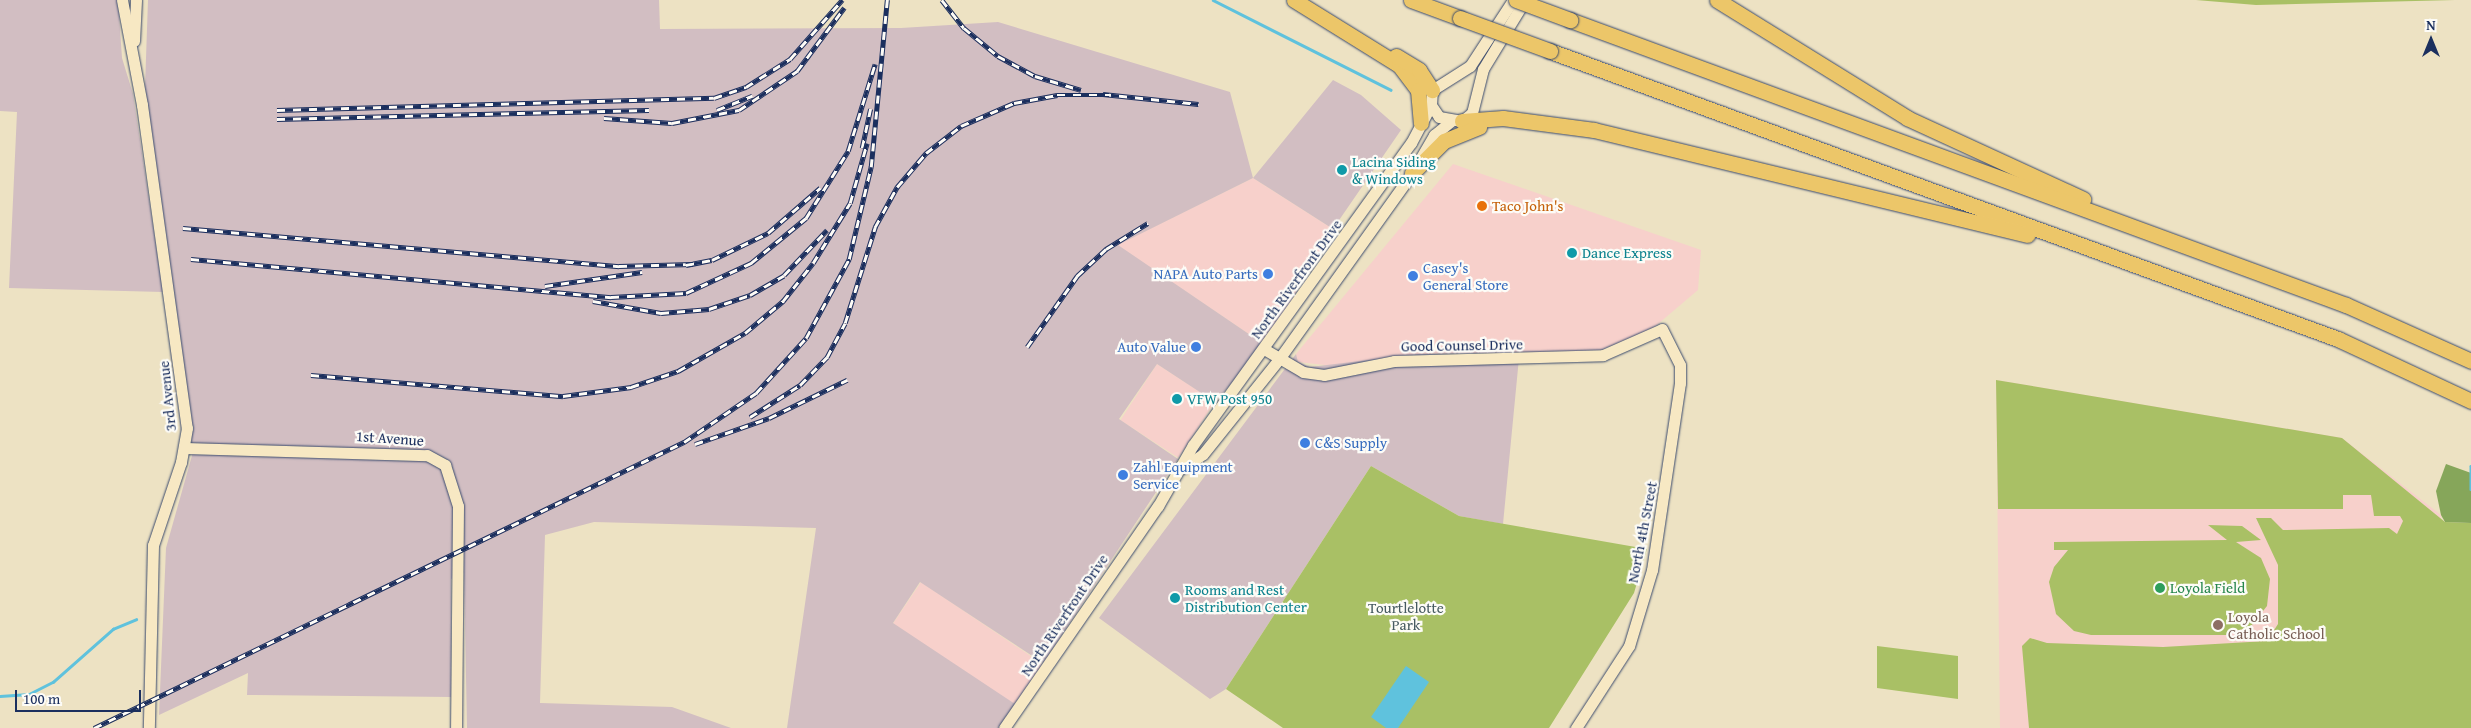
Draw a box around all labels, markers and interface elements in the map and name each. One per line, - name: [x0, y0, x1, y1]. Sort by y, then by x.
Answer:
- north arrow: [2406, 15, 2456, 65]
- text: N: [2426, 15, 2436, 35]
- place label: Lacina Siding & Windows: [1352, 152, 1436, 187]
- marker: Lacina Siding & Windows: [1336, 164, 1348, 176]
- place label: Taco John's: [1492, 197, 1564, 215]
- marker: Taco John's: [1476, 200, 1488, 212]
- street label: North Riverfront Drive: [1247, 216, 1345, 342]
- place label: Dance Express: [1582, 244, 1672, 262]
- marker: Dance Express: [1566, 247, 1578, 259]
- place label: Casey's General Store: [1423, 258, 1508, 293]
- place label: NAPA Auto Parts: [1153, 265, 1258, 283]
- marker: NAPA Auto Parts: [1262, 268, 1274, 280]
- marker: Casey's General Store: [1407, 270, 1419, 282]
- street label: Good Counsel Drive: [1401, 335, 1523, 355]
- place label: Auto Value: [1117, 338, 1186, 356]
- marker: Auto Value: [1190, 341, 1202, 353]
- street label: 3rd Avenue: [154, 360, 180, 432]
- place label: VFW Post 950: [1187, 390, 1272, 408]
- marker: VFW Post 950: [1171, 393, 1183, 405]
- street label: 1st Avenue: [356, 427, 424, 449]
- place label: C&S Supply: [1315, 434, 1387, 452]
- marker: C&S Supply: [1299, 437, 1311, 449]
- place label: Zahl Equipment Service: [1133, 457, 1233, 492]
- marker: Zahl Equipment Service: [1117, 469, 1129, 481]
- street label: North 4th Street: [1623, 480, 1661, 584]
- street label: North Riverfront Drive: [1017, 551, 1111, 679]
- place label: Loyola Field: [2170, 579, 2245, 597]
- place label: Rooms and Rest Distribution Center: [1185, 580, 1307, 615]
- marker: Loyola Field: [2154, 582, 2166, 594]
- marker: Rooms and Rest Distribution Center: [1169, 592, 1181, 604]
- park label: Tourtlelotte Park: [1368, 598, 1444, 633]
- place label: Loyola Catholic School: [2228, 607, 2325, 642]
- marker: Loyola Catholic School: [2212, 619, 2224, 631]
- scale bar: [18, 680, 144, 712]
- text: 100 m: [23, 688, 60, 709]

